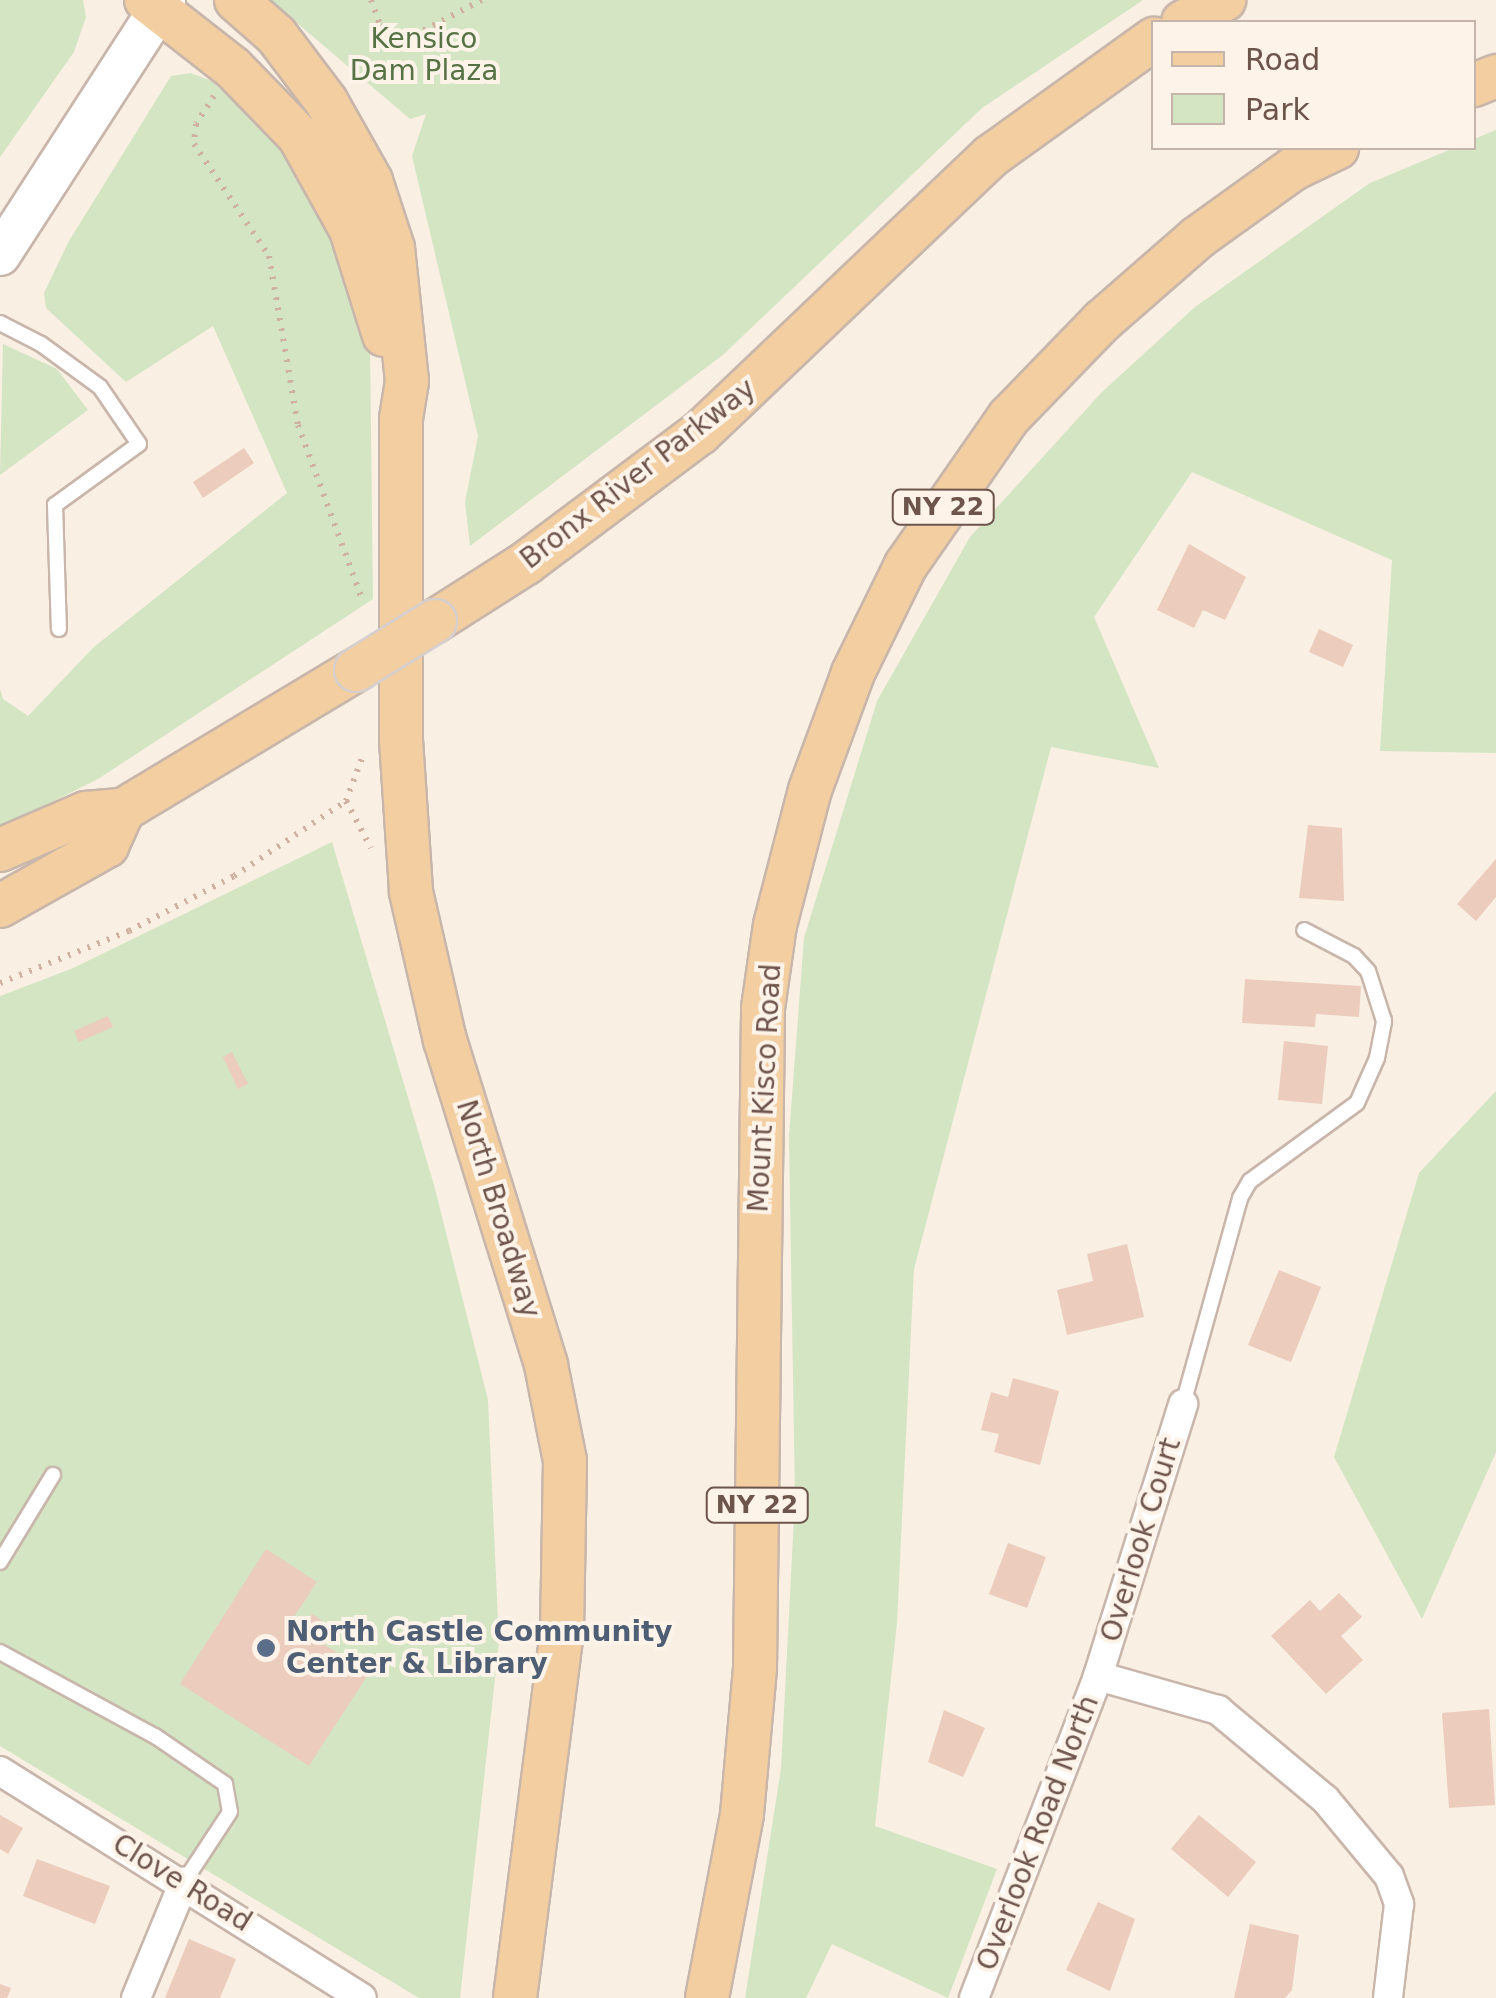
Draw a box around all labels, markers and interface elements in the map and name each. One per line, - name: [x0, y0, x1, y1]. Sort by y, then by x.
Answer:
- legend: [1151, 20, 1476, 150]
- park label: Kensico Dam Plaza: [350, 22, 498, 88]
- text: Road: [1245, 42, 1320, 77]
- text: Park: [1245, 92, 1310, 127]
- street label: Bronx River Parkway: [514, 372, 762, 576]
- road number: NY 22: [890, 487, 996, 527]
- street label: Mount Kisco Road: [742, 963, 788, 1213]
- street label: North Broadway: [449, 1096, 547, 1322]
- street label: Overlook Court: [1094, 1434, 1188, 1646]
- road number: NY 22: [704, 1485, 810, 1525]
- place label: North Castle Community Center & Library: [286, 1615, 673, 1681]
- marker: North Castle Community Center & Library: [255, 1637, 277, 1659]
- street label: Overlook Road North: [970, 1691, 1106, 1975]
- street label: Clove Road: [106, 1827, 258, 1939]

